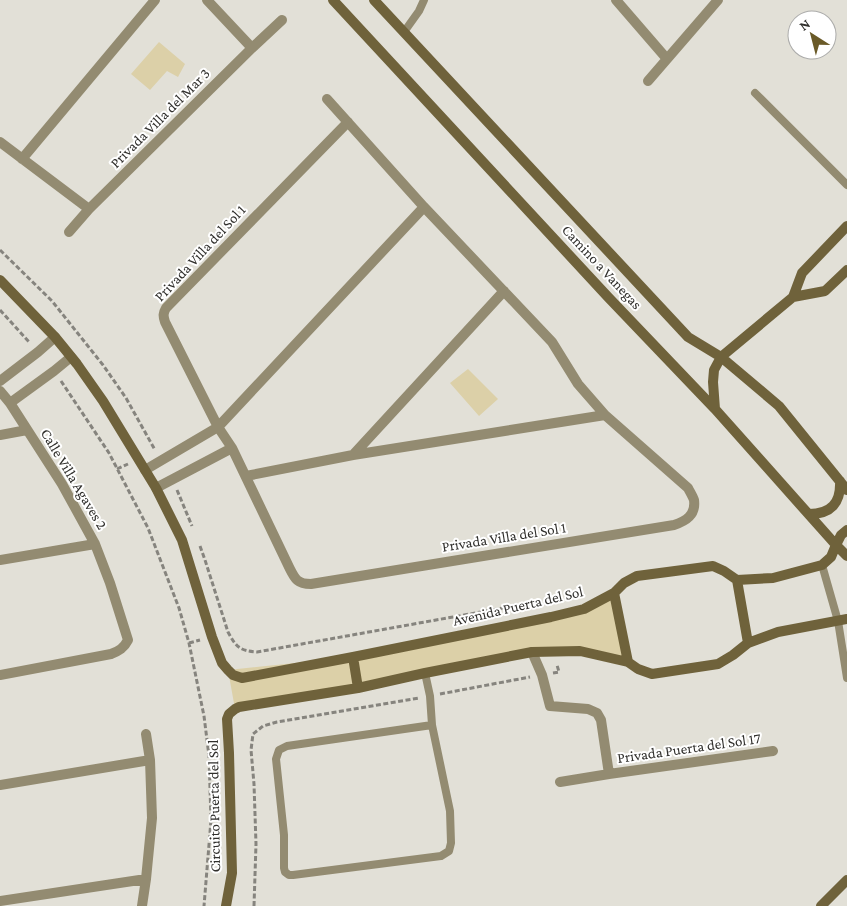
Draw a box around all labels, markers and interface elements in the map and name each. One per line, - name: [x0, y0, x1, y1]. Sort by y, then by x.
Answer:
- north arrow: [787, 10, 837, 60]
- text: N: [796, 15, 813, 34]
- street label: Privada Villa del Mar 3: [107, 65, 213, 171]
- street label: Privada Villa del Sol 1: [151, 202, 249, 304]
- street label: Camino a Vanegas: [558, 222, 645, 313]
- street label: Calle Villa Agaves 2: [37, 426, 110, 533]
- street label: Privada Villa del Sol 1: [441, 519, 567, 555]
- street label: Avenida Puerta del Sol: [451, 583, 585, 629]
- street label: Privada Puerta del Sol 17: [616, 730, 762, 766]
- street label: Circuito Puerta del Sol: [205, 739, 223, 872]

